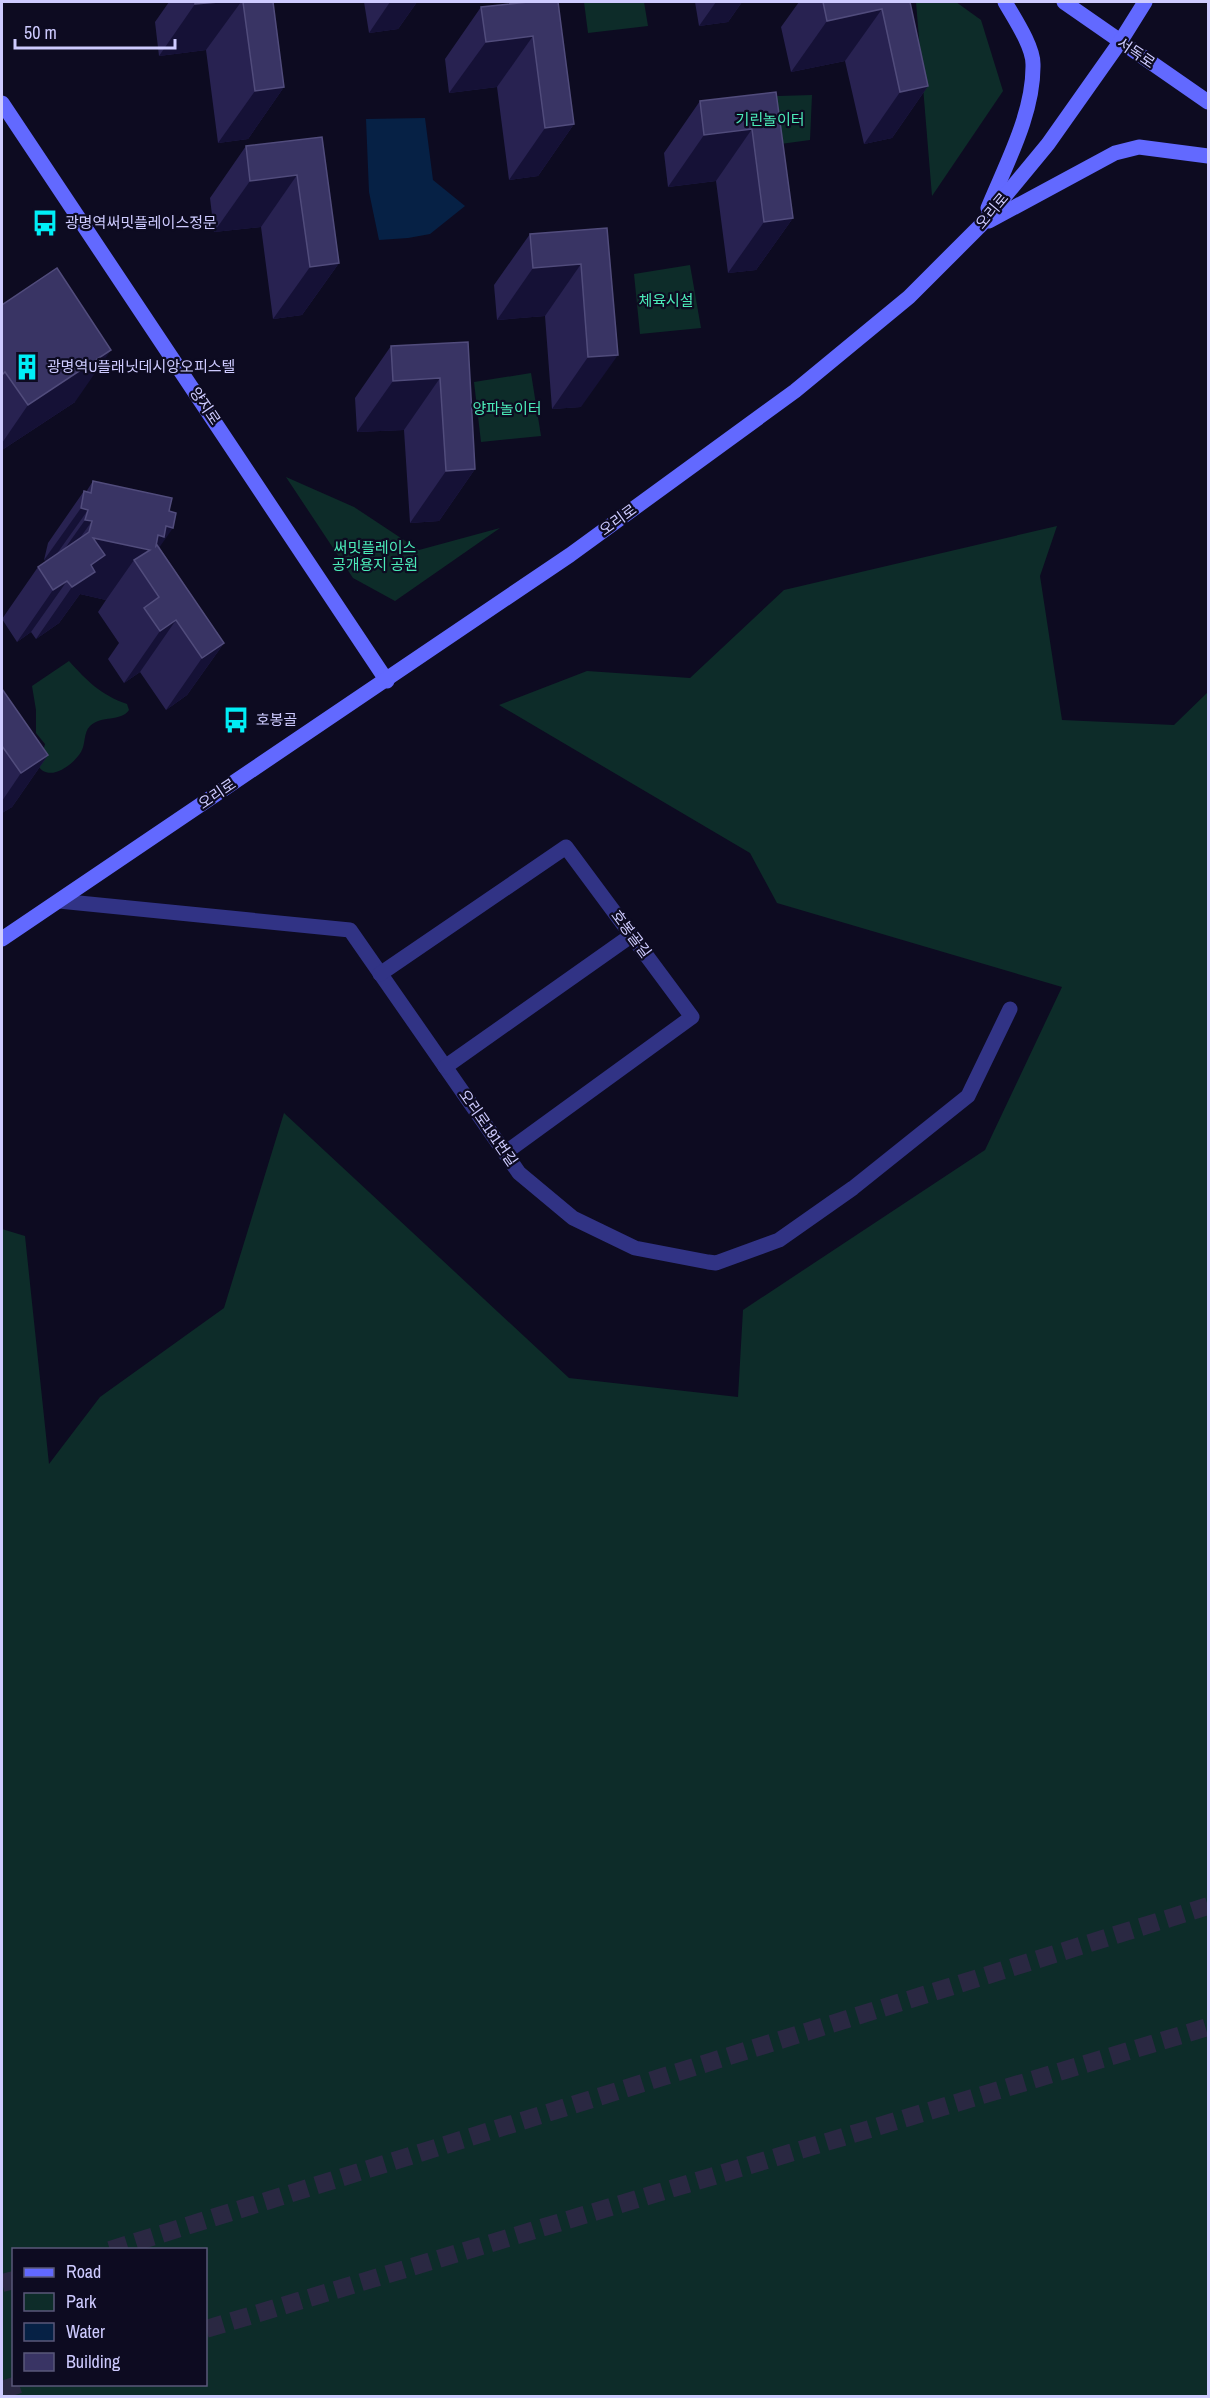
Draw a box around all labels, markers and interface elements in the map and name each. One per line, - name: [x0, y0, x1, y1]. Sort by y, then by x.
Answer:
- scale bar: [15, 12, 176, 50]
- text: 50 m: [24, 20, 57, 45]
- street label: 서독로: [1113, 32, 1159, 73]
- park label: 기린놀이터: [735, 109, 805, 130]
- street label: 오리로: [970, 188, 1013, 233]
- bus stop icon: 광명역써밋플레이스정문: [30, 208, 60, 238]
- place label: 광명역써밋플레이스정문: [65, 212, 217, 233]
- park label: 체육시설: [638, 290, 694, 311]
- building icon: 광명역U플래닛데시앙오피스텔: [12, 352, 42, 382]
- place label: 광명역U플래닛데시앙오피스텔: [47, 356, 235, 377]
- street label: 양지로: [185, 383, 226, 429]
- park label: 양파놀이터: [472, 398, 542, 419]
- street label: 오리로: [595, 499, 641, 540]
- park label: 써밋플레이스 공개용지 공원: [332, 537, 418, 575]
- bus stop icon: 호봉골: [221, 705, 251, 735]
- place label: 호봉골: [256, 709, 297, 730]
- street label: 오리로: [194, 773, 240, 814]
- street label: 호봉골길: [606, 905, 656, 962]
- street label: 오리로191번길: [454, 1085, 523, 1170]
- legend: [12, 2248, 207, 2386]
- text: Road: [66, 2259, 101, 2284]
- text: Park: [66, 2289, 97, 2314]
- text: Water: [66, 2319, 105, 2344]
- text: Building: [66, 2349, 121, 2374]

